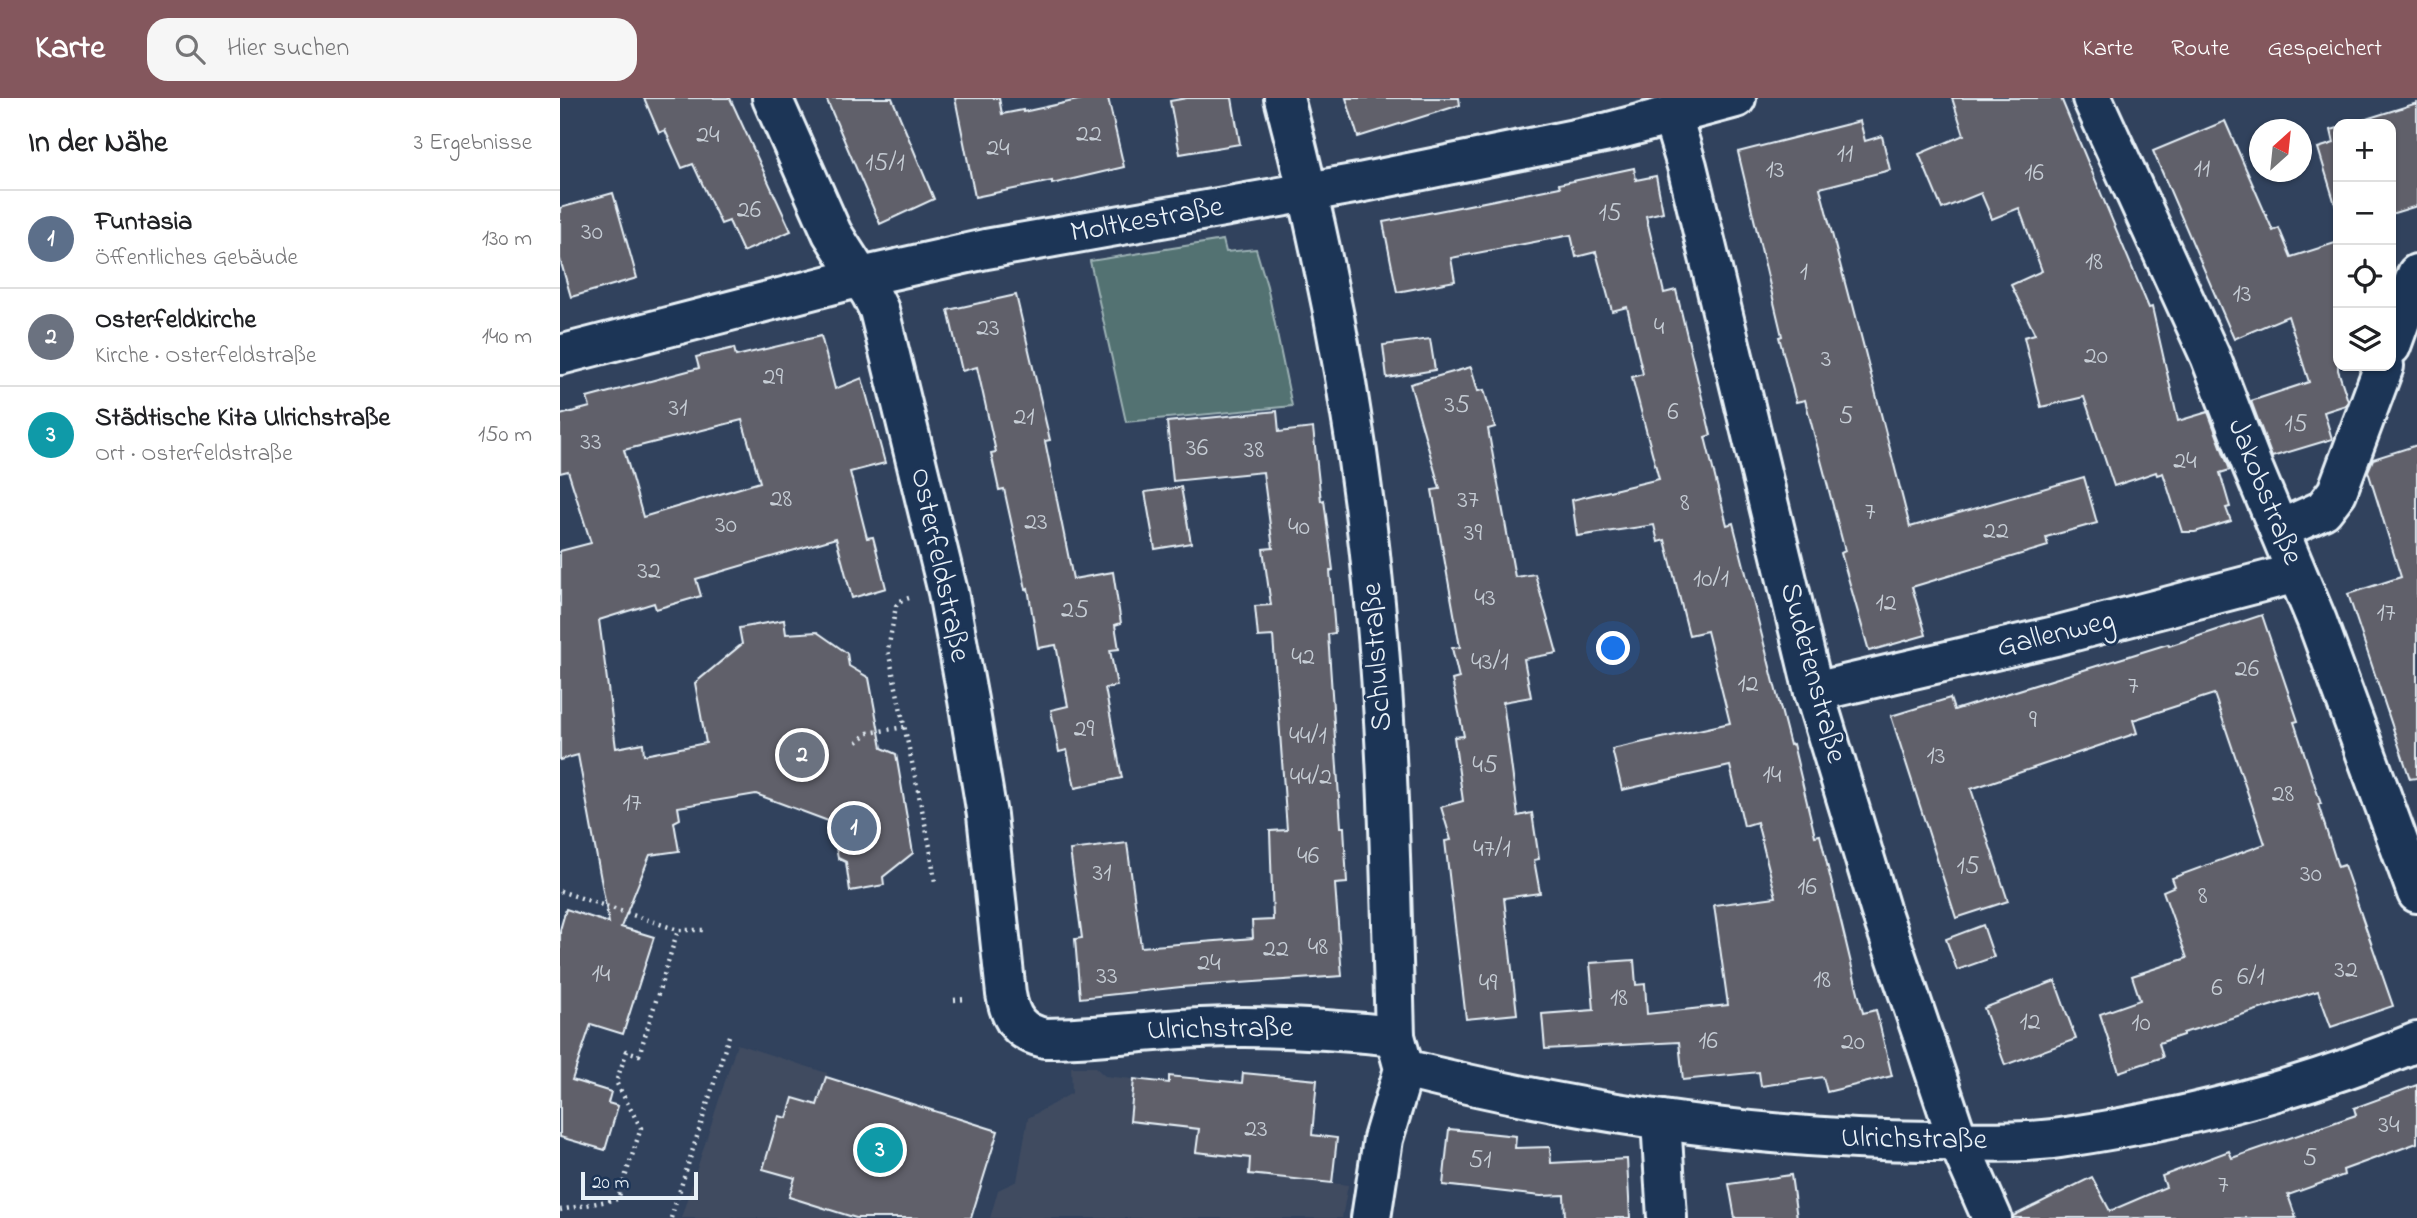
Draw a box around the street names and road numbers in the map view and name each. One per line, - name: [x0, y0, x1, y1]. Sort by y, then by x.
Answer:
- street label: Moltkestraße: [1067, 186, 1227, 256]
- street label: Jakobstraße: [2215, 412, 2314, 572]
- street label: Osterfeldstraße: [897, 464, 981, 666]
- street label: Sudetenstraße: [1767, 578, 1857, 769]
- street label: Schulstraße: [1351, 581, 1405, 733]
- street label: Gallenweg: [1992, 599, 2120, 671]
- street label: Ulrichstraße: [1147, 1007, 1294, 1053]
- street label: Ulrichstraße: [1841, 1117, 1988, 1163]

